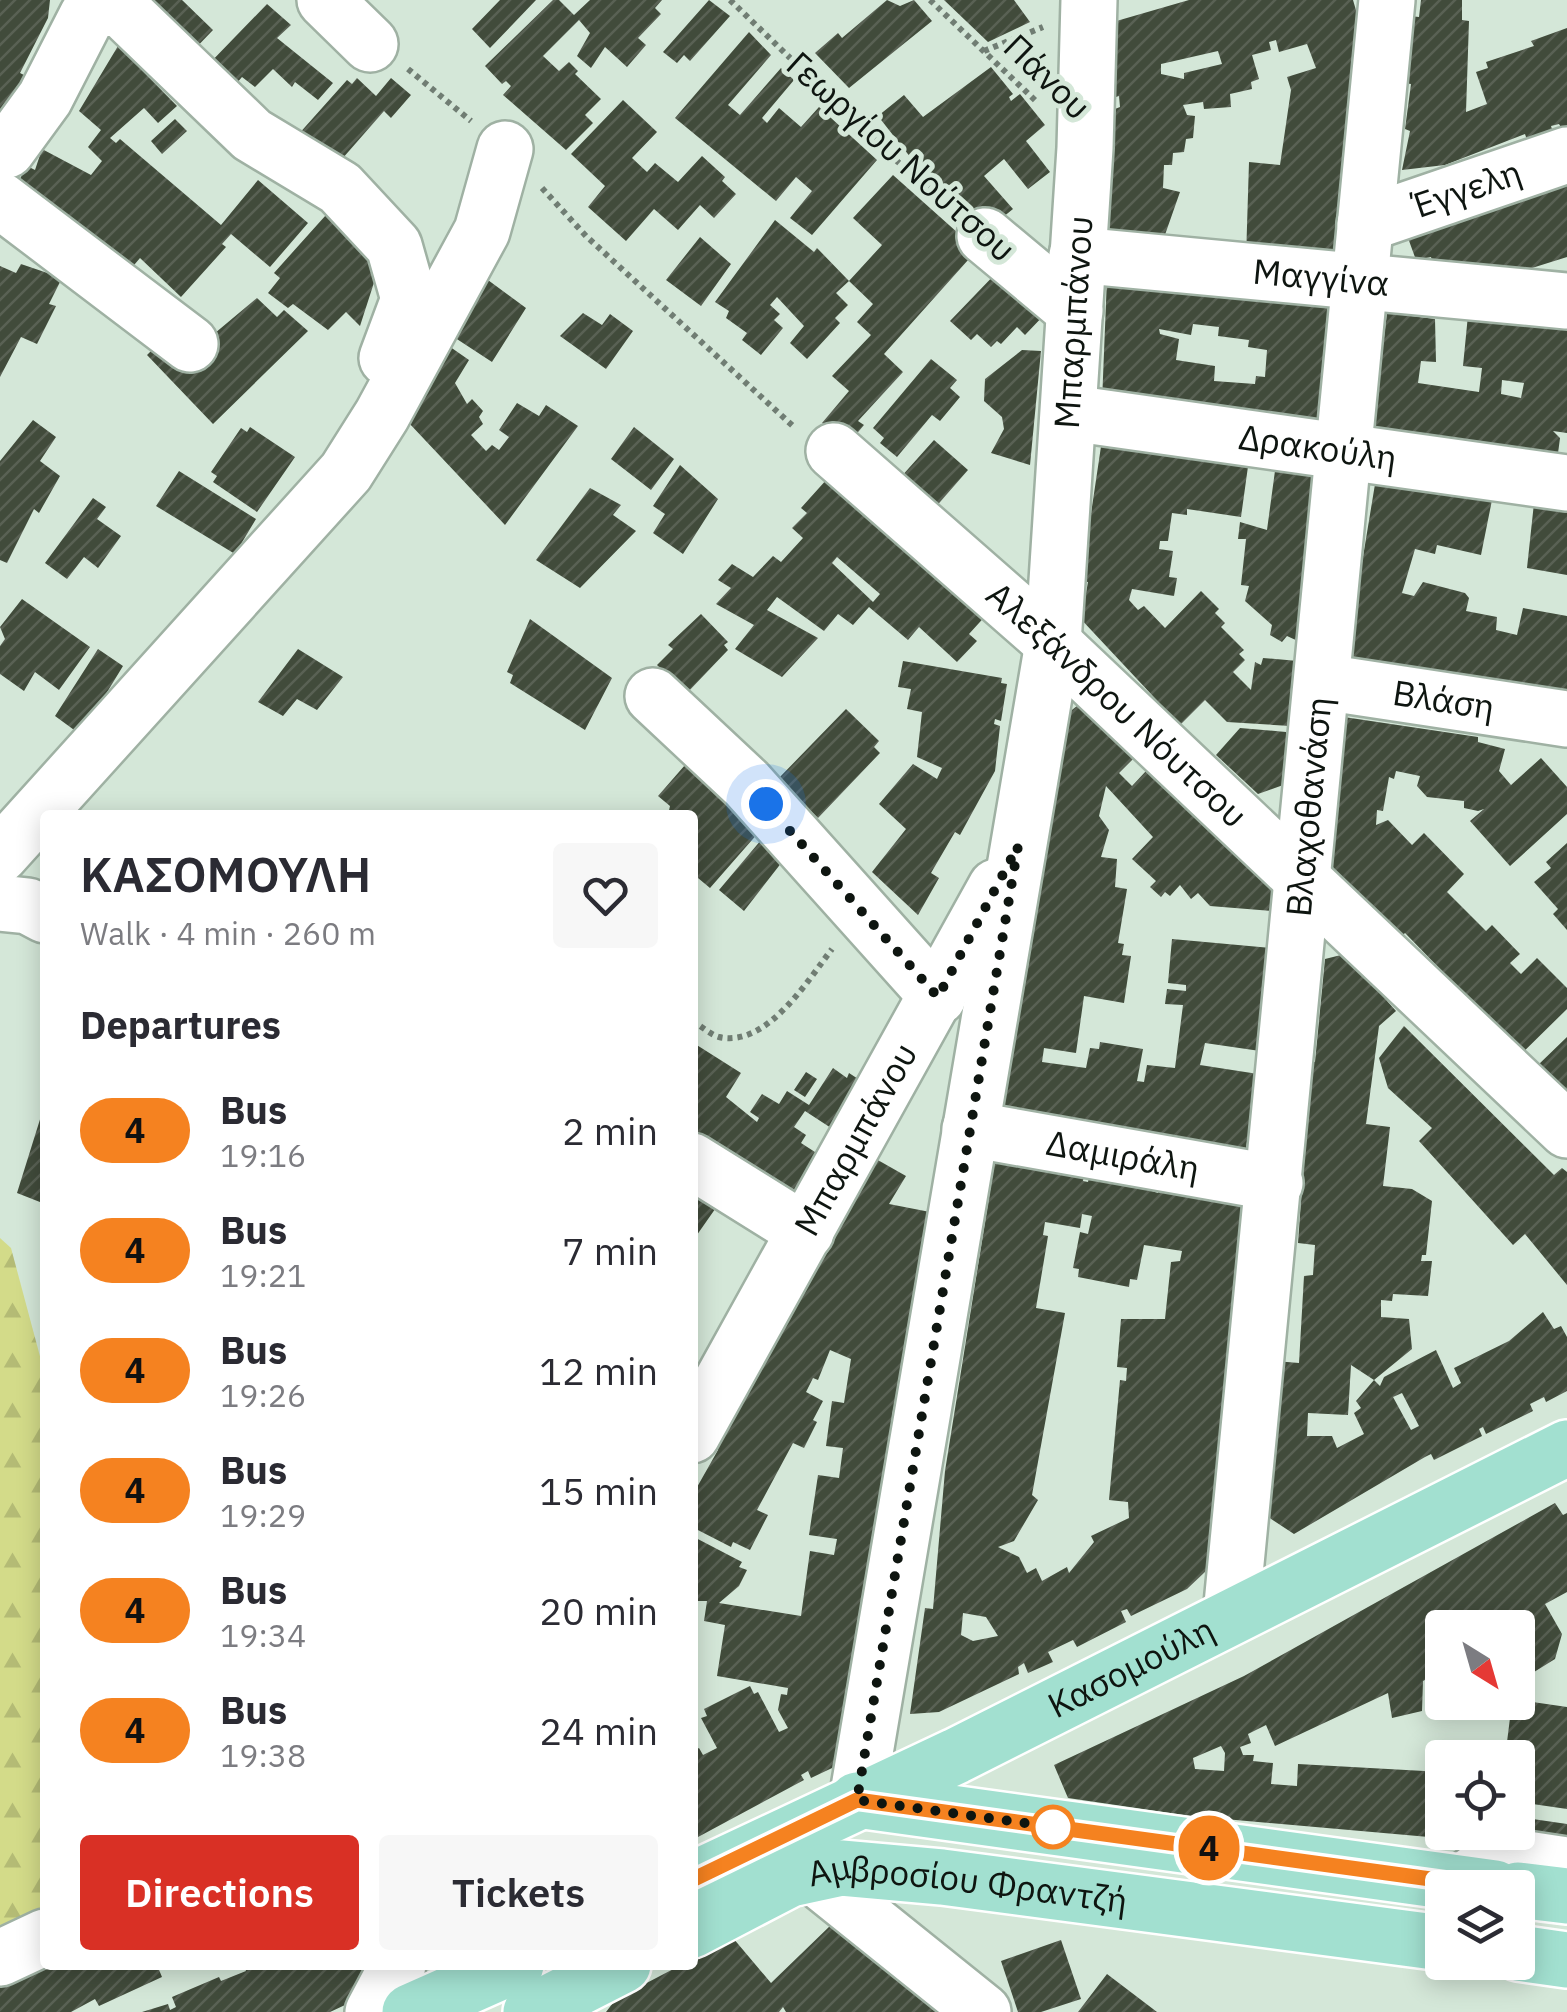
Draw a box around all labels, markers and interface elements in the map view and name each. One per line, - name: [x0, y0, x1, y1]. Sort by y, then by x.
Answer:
- street label: Πάνου: [994, 24, 1101, 129]
- street label: Γεωργίου Νούτσου: [777, 41, 1026, 271]
- street label: Έγγελη: [1406, 148, 1527, 228]
- street label: Μπαρμπάνου: [1043, 214, 1103, 430]
- street label: Μαγγίνα: [1251, 248, 1391, 306]
- street label: Δρακούλη: [1236, 413, 1400, 481]
- street label: Αλεξάνδρου Νόυτσου: [977, 571, 1258, 837]
- street label: Βλάση: [1390, 669, 1498, 730]
- street label: Βλαχοθανάση: [1275, 695, 1342, 919]
- your location: [741, 779, 791, 829]
- text: ΚΑΣΟΜΟΥΛΗ: [80, 843, 371, 905]
- button: heart: [553, 843, 658, 948]
- text: Walk · 4 min · 260 m: [80, 912, 376, 954]
- text: Departures: [80, 1000, 281, 1049]
- street label: Μπαρμπάνου: [783, 1034, 927, 1244]
- text: Bus: [220, 1085, 287, 1134]
- text: 2 min: [562, 1106, 658, 1155]
- text: 4: [124, 1107, 146, 1153]
- street label: Δαμιράλη: [1042, 1119, 1203, 1191]
- text: 19:16: [220, 1134, 306, 1176]
- text: Bus: [220, 1205, 287, 1254]
- text: 7 min: [562, 1226, 658, 1275]
- text: 4: [124, 1227, 146, 1273]
- text: 19:21: [220, 1254, 306, 1296]
- text: Bus: [220, 1325, 287, 1374]
- text: 12 min: [539, 1346, 658, 1395]
- text: 4: [124, 1347, 146, 1393]
- text: 19:26: [220, 1374, 306, 1416]
- text: Bus: [220, 1445, 287, 1494]
- text: 15 min: [539, 1466, 658, 1515]
- text: 4: [124, 1467, 146, 1513]
- text: 19:29: [220, 1494, 306, 1536]
- text: Bus: [220, 1565, 287, 1614]
- text: 20 min: [539, 1586, 658, 1635]
- text: 4: [124, 1587, 146, 1633]
- street label: Κασομούλη: [1040, 1606, 1222, 1728]
- north arrow: [1425, 1610, 1535, 1720]
- map controls: [1425, 1610, 1535, 1980]
- text: 19:34: [220, 1614, 306, 1656]
- text: Bus: [220, 1685, 287, 1734]
- text: 24 min: [539, 1706, 658, 1755]
- text: 4: [124, 1707, 146, 1753]
- text: 19:38: [220, 1734, 306, 1776]
- button: locate: [1425, 1740, 1535, 1850]
- unlabelled marker: [1032, 1806, 1074, 1848]
- line badge: 4: [1176, 1816, 1242, 1880]
- text: 4: [1198, 1825, 1220, 1871]
- button: Directions: [80, 1835, 359, 1950]
- button: Tickets: [379, 1835, 658, 1950]
- street label: Αμβροσίου Φραντζή: [803, 1843, 1130, 1923]
- button: layers: [1425, 1870, 1535, 1980]

